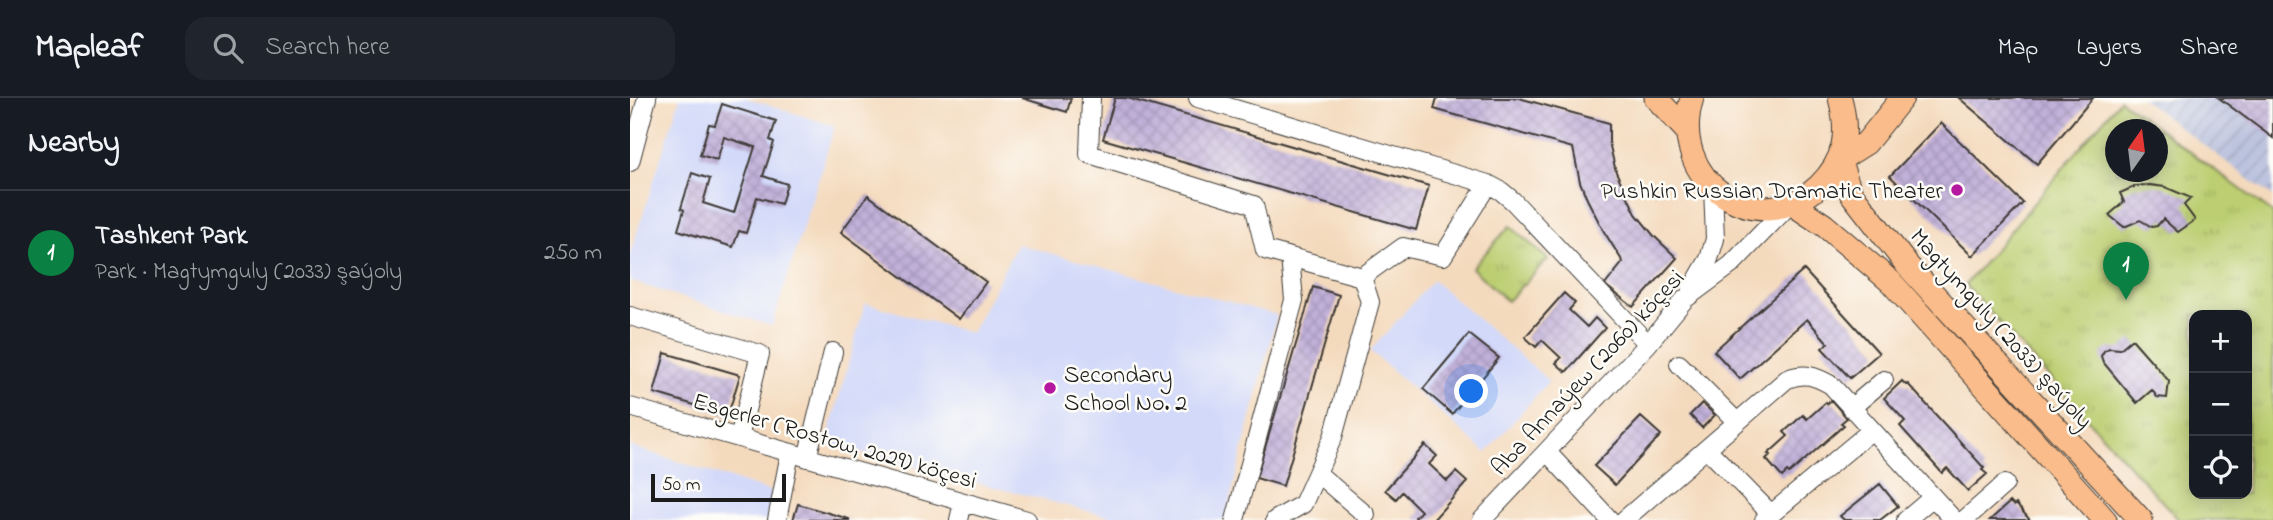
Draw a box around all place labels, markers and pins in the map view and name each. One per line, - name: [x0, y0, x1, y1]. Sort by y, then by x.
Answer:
- place label: Pushkin Russian Dramatic Theater: [1600, 175, 1944, 210]
- marker: Pushkin Russian Dramatic Theater: [1949, 182, 1965, 198]
- pin: 1: [2103, 242, 2149, 300]
- place label: Secondary School No. 2: [1064, 359, 1187, 422]
- marker: Secondary School No. 2: [1042, 380, 1058, 396]

